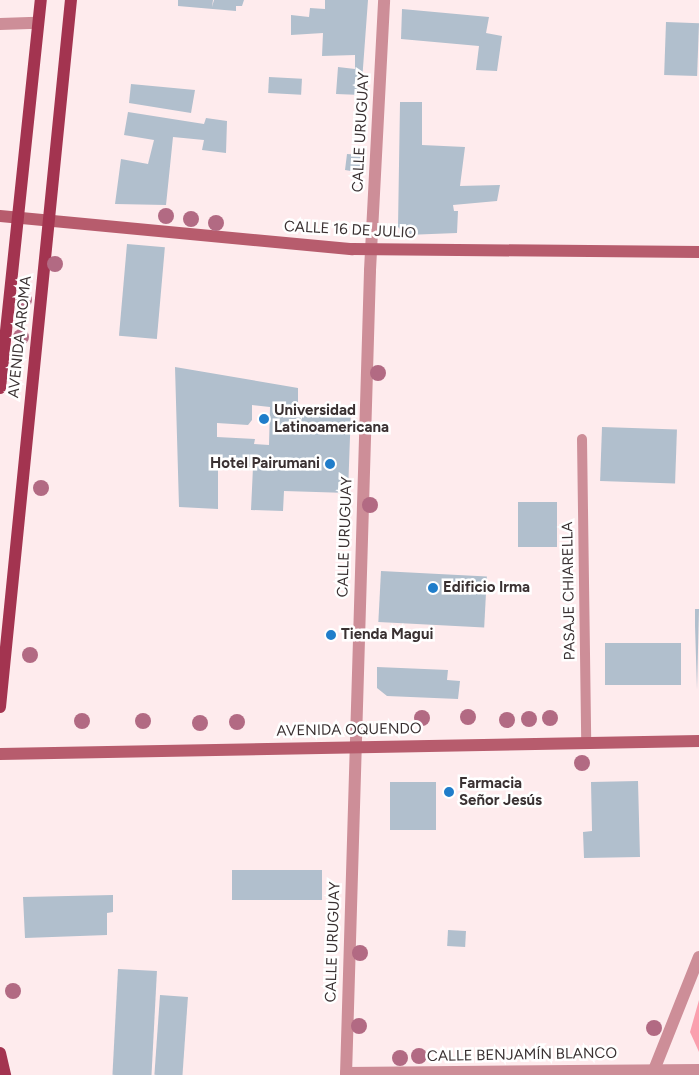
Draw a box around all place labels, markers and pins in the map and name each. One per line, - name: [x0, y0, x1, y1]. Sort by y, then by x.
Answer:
- place label: Universidad Latinoamericana: [274, 401, 389, 436]
- marker: Universidad Latinoamericana: [258, 413, 270, 425]
- place label: Hotel Pairumani: [210, 455, 320, 473]
- marker: Hotel Pairumani: [324, 458, 336, 470]
- place label: Edificio Irma: [443, 579, 530, 597]
- marker: Edificio Irma: [427, 582, 439, 594]
- place label: Tienda Magui: [341, 626, 433, 644]
- marker: Tienda Magui: [325, 629, 337, 641]
- place label: Farmacia Señor Jesús: [459, 774, 542, 809]
- marker: Farmacia Señor Jesús: [443, 786, 455, 798]

